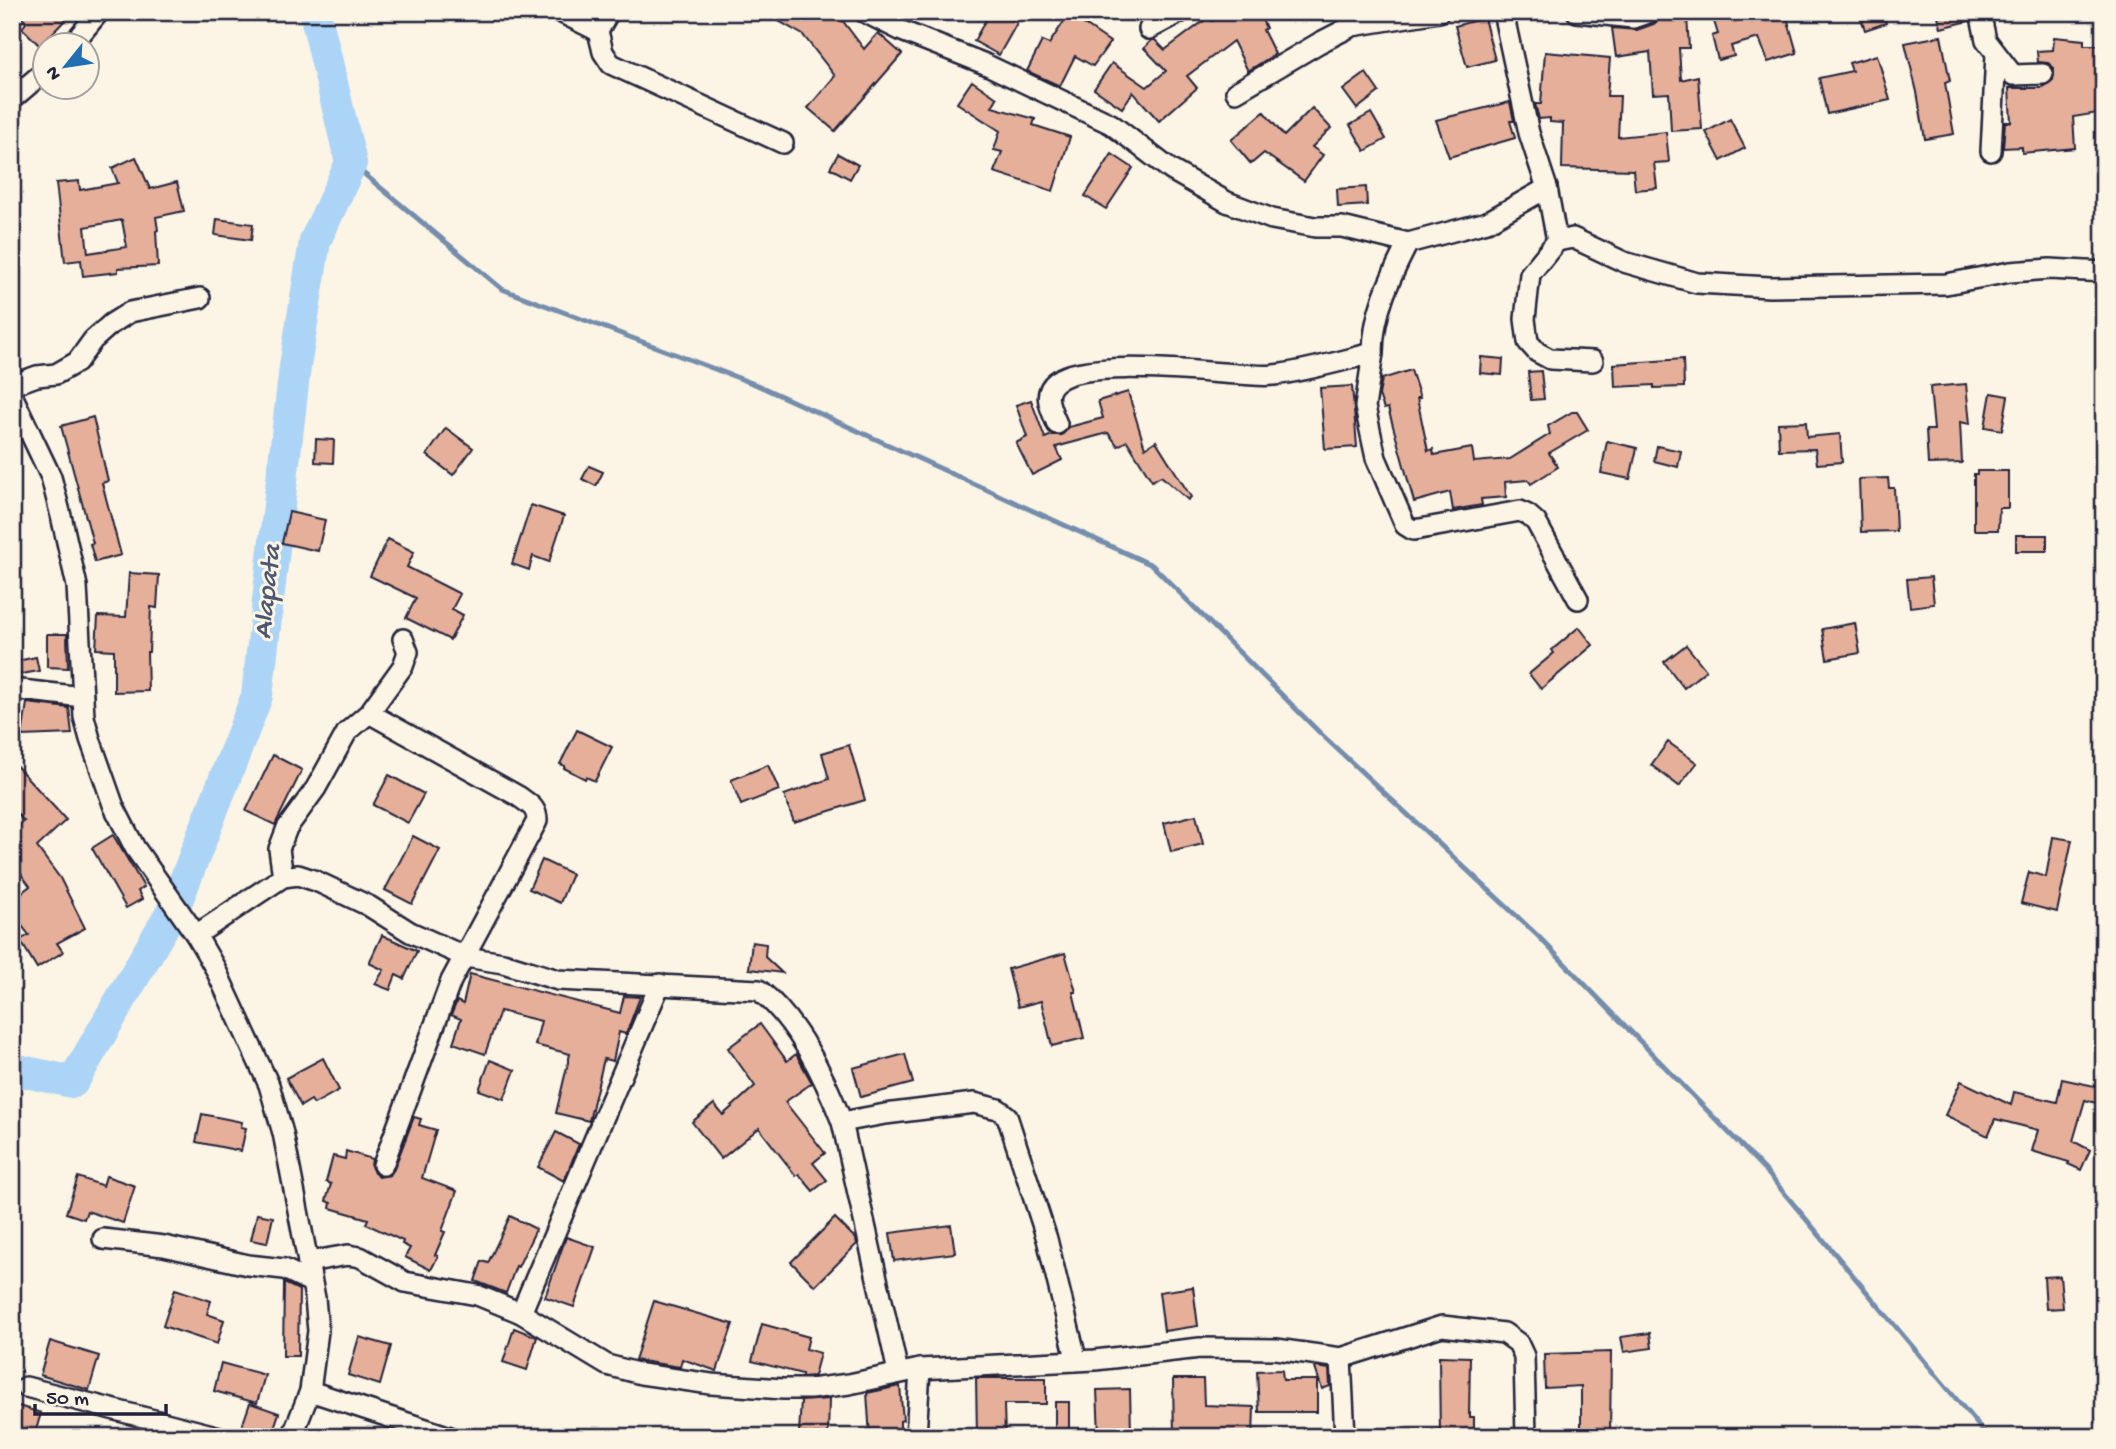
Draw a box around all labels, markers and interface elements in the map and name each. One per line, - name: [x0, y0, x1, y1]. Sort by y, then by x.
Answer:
- north arrow: [32, 32, 102, 102]
- text: N: [41, 62, 67, 84]
- water label: Alapata: [248, 542, 291, 641]
- scale bar: [35, 1372, 166, 1416]
- text: 50 m: [46, 1388, 89, 1413]

